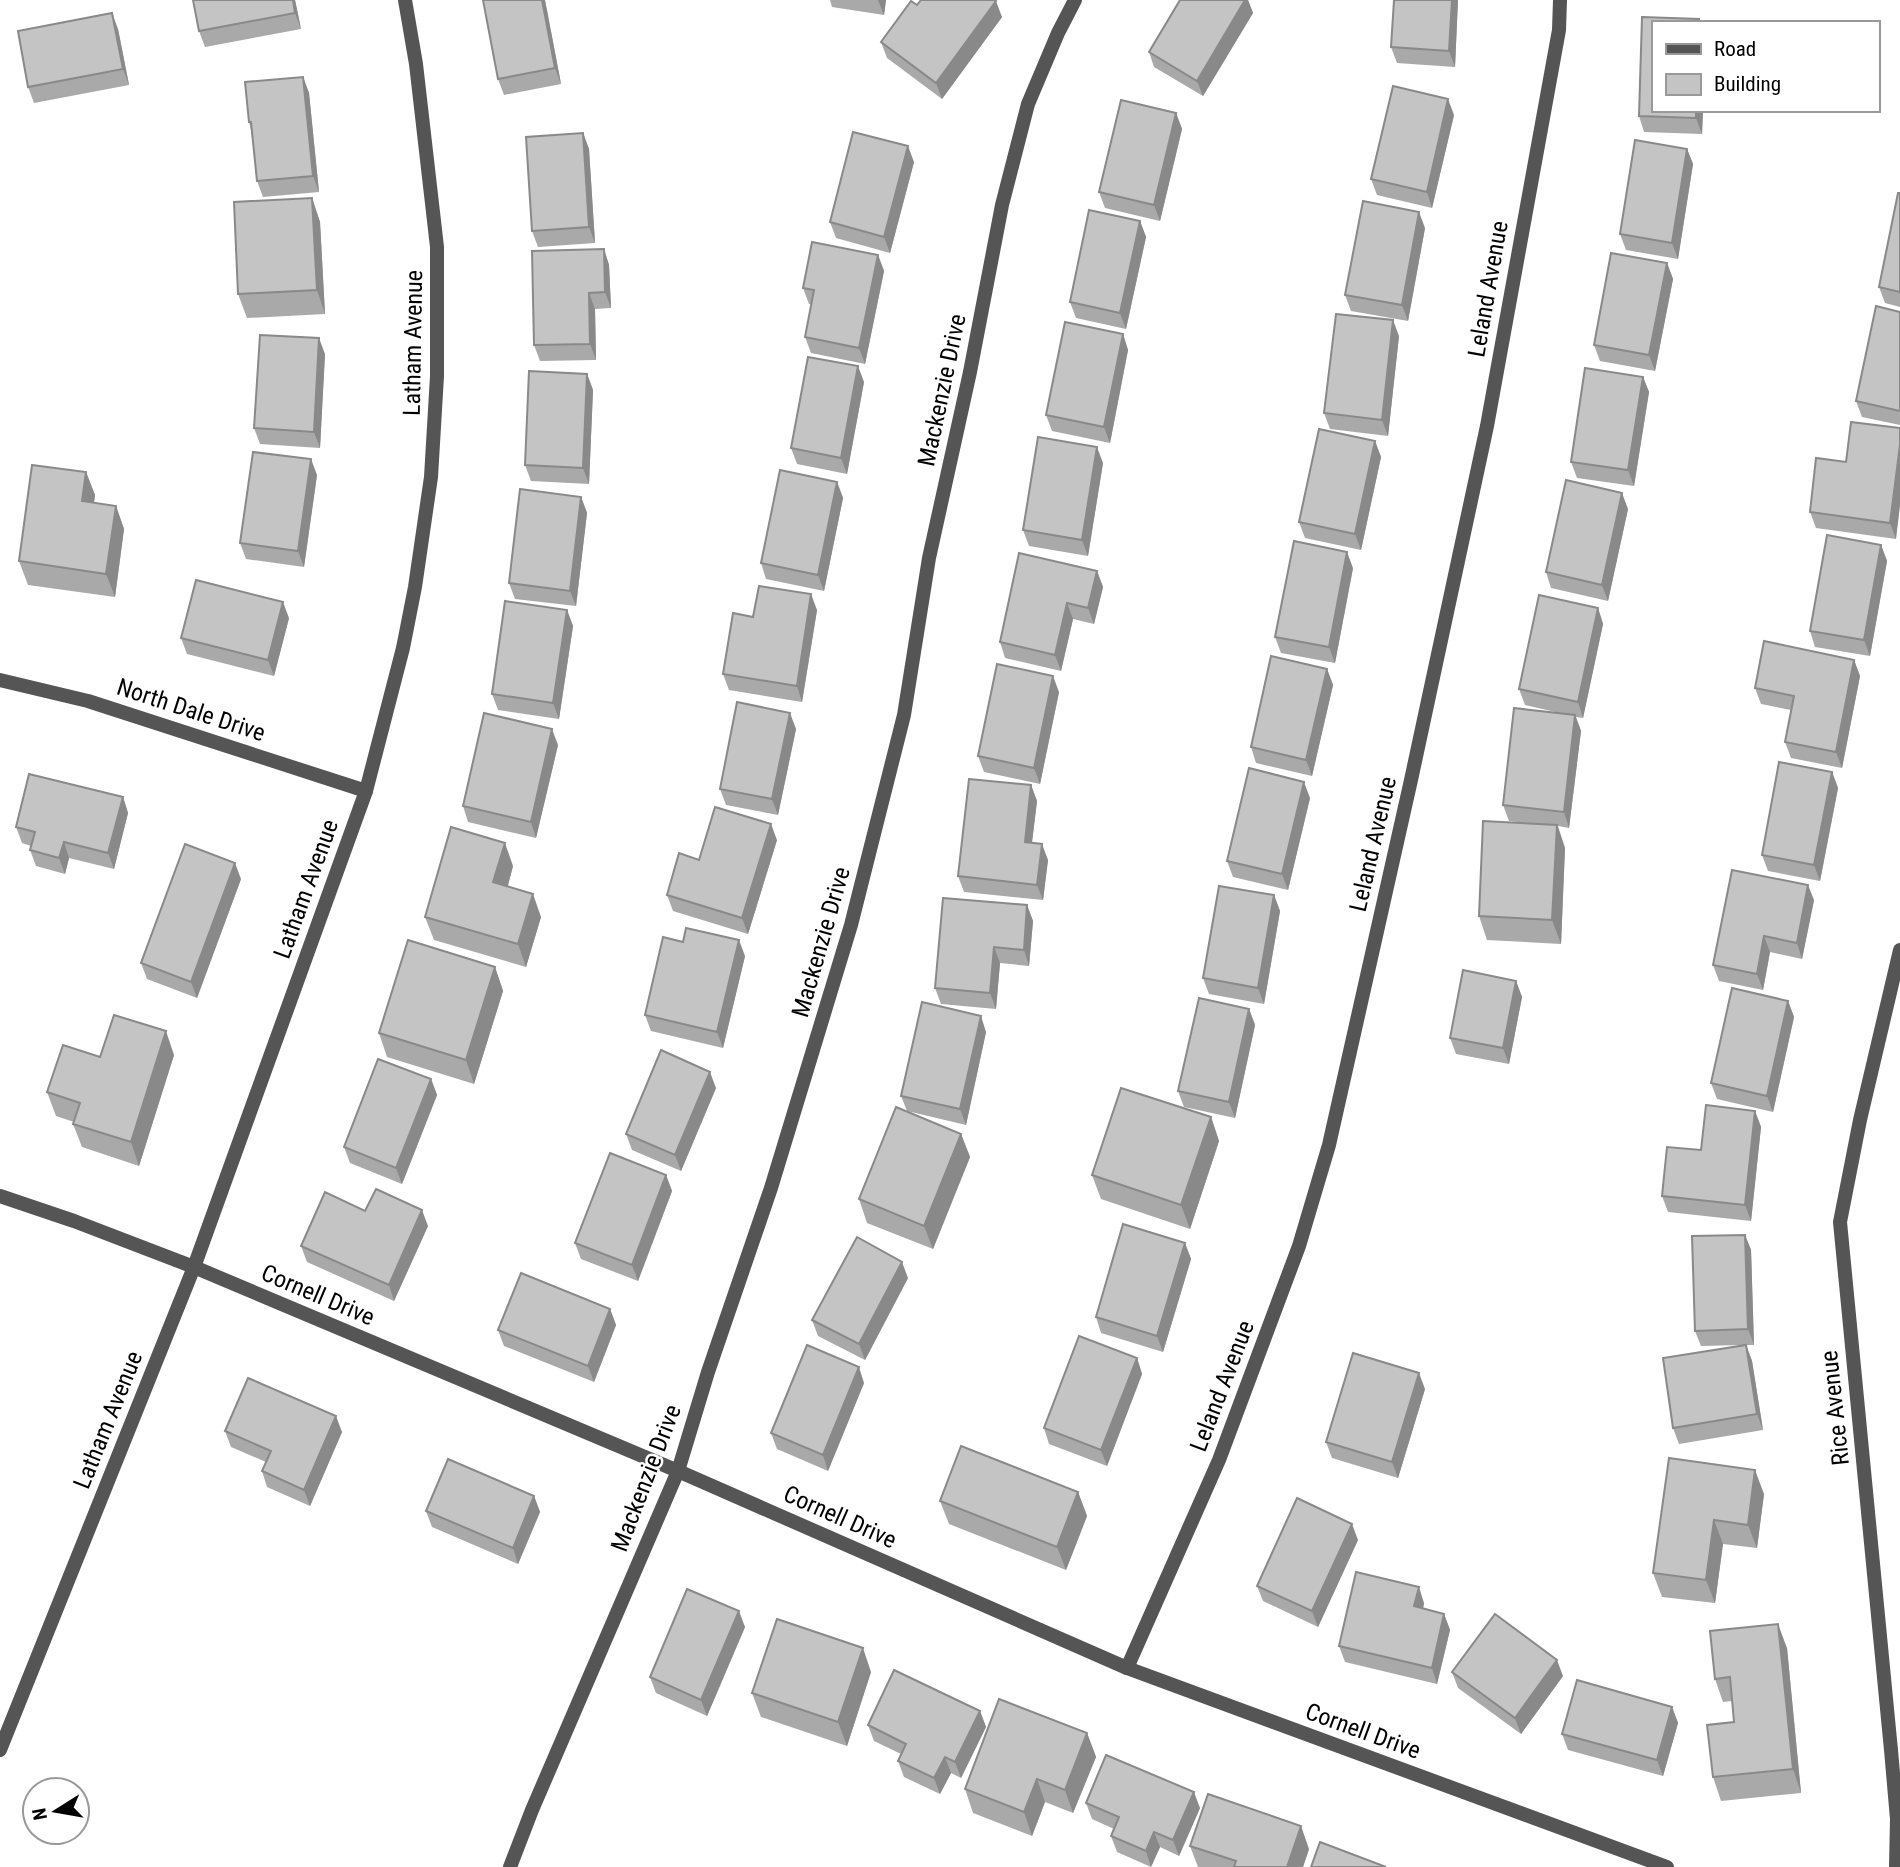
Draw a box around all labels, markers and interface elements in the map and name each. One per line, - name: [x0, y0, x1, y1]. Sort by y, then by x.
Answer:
- legend: [1652, 21, 1879, 112]
- text: Road: [1714, 37, 1756, 61]
- text: Building: [1714, 72, 1781, 96]
- street label: Leland Avenue: [1462, 219, 1514, 359]
- street label: Latham Avenue: [398, 270, 428, 416]
- street label: Mackenzie Drive: [912, 311, 972, 469]
- street label: North Dale Drive: [113, 673, 269, 747]
- street label: Leland Avenue: [1344, 774, 1402, 914]
- street label: Latham Avenue: [268, 816, 344, 962]
- street label: Mackenzie Drive: [786, 864, 856, 1020]
- street label: Cornell Drive: [257, 1259, 379, 1331]
- street label: Leland Avenue: [1184, 1317, 1260, 1455]
- street label: Latham Avenue: [68, 1347, 148, 1493]
- street label: Rice Avenue: [1815, 1349, 1855, 1467]
- street label: Mackenzie Drive: [605, 1401, 687, 1555]
- street label: Cornell Drive: [779, 1480, 901, 1554]
- street label: Cornell Drive: [1302, 1697, 1424, 1765]
- north arrow: [21, 1776, 91, 1846]
- text: N: [27, 1806, 52, 1822]

